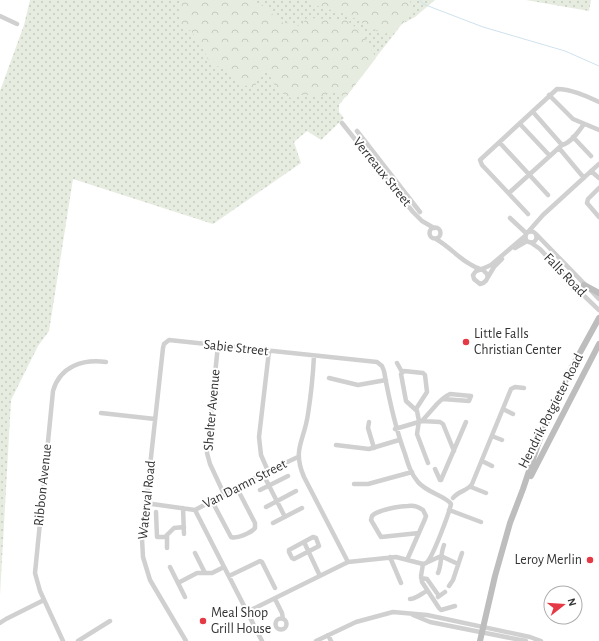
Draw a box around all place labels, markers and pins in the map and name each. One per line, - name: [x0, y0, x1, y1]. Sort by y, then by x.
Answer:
- place label: Little Falls Christian Center: [474, 327, 562, 357]
- marker: Little Falls Christian Center: [461, 337, 471, 347]
- place label: Leroy Merlin: [515, 553, 582, 567]
- marker: Leroy Merlin: [585, 555, 595, 565]
- place label: Meal Shop Grill House: [211, 606, 271, 636]
- marker: Meal Shop Grill House: [198, 616, 208, 626]

